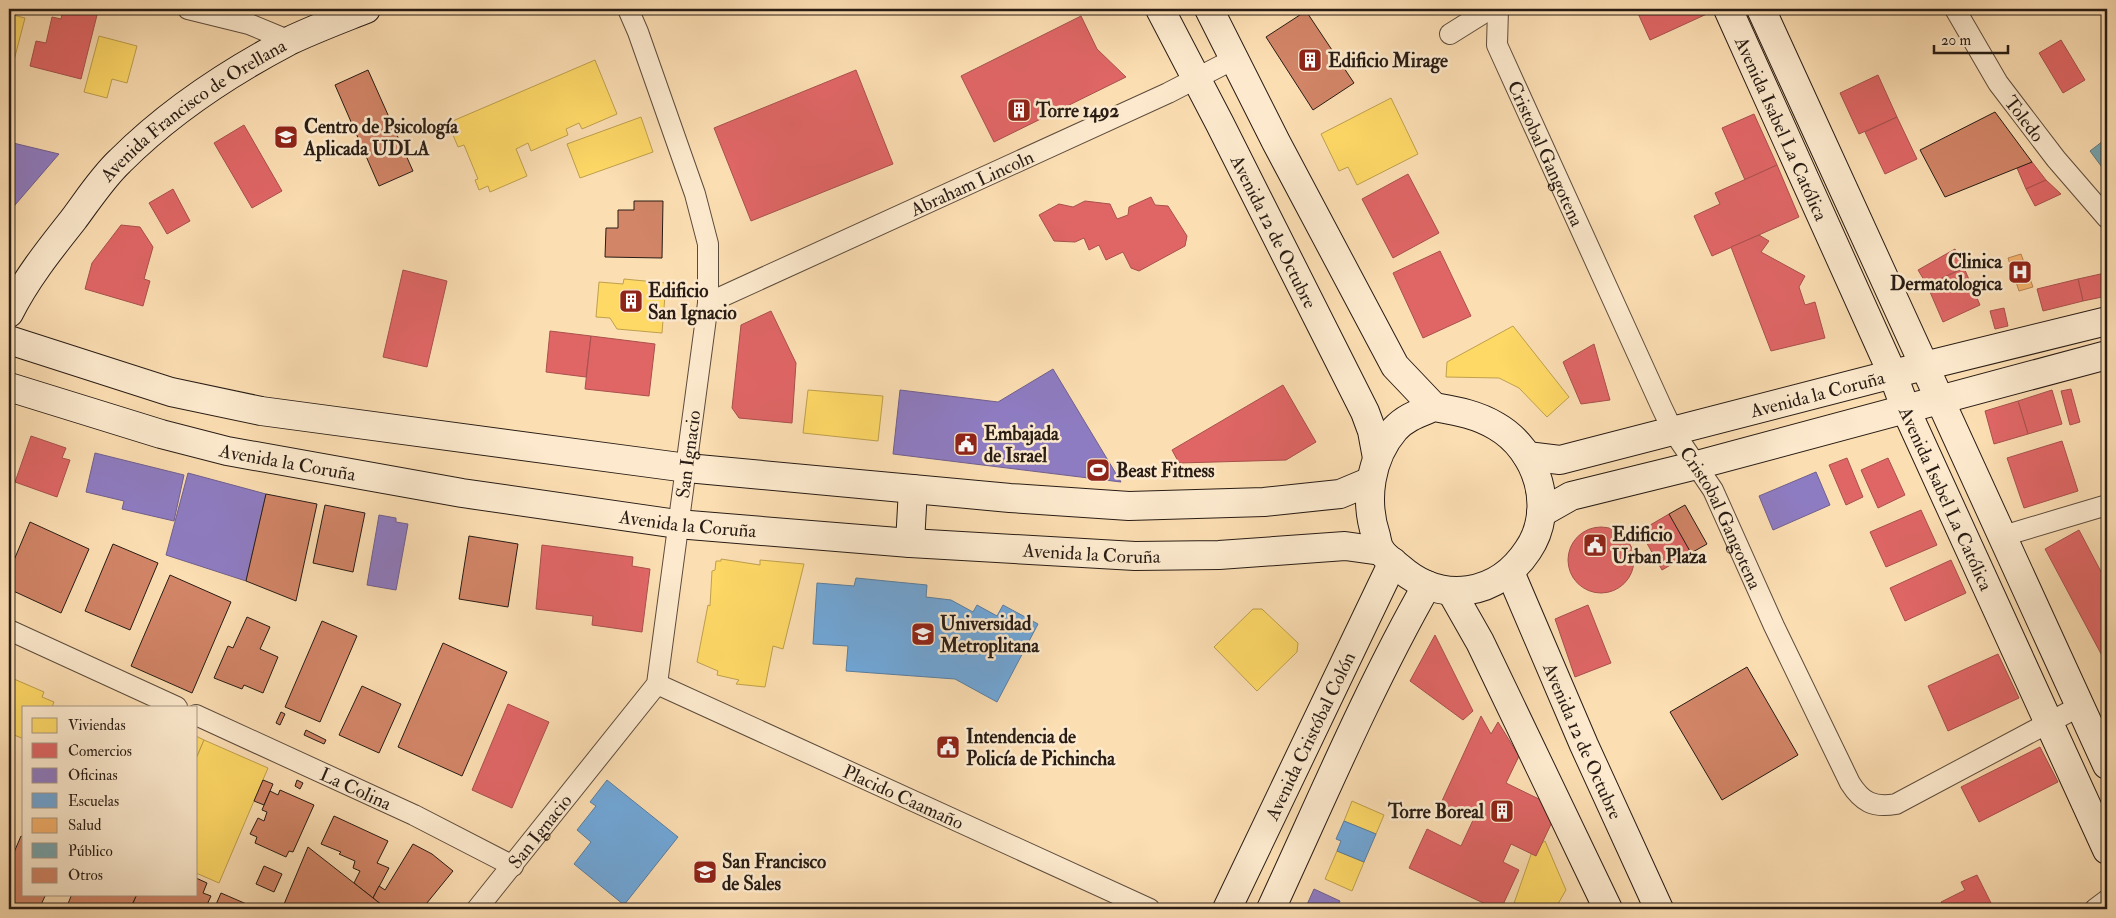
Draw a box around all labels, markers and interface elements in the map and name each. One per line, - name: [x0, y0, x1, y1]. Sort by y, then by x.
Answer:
- scale bar: [1934, 22, 2007, 54]
- text: 20 m: [1941, 31, 1971, 50]
- street label: Avenida Isabel La Católica: [1729, 32, 1833, 225]
- street label: Avenida Francisco de Orellana: [95, 34, 291, 188]
- building icon: Edificio Mirage: [1297, 47, 1323, 73]
- place label: Edificio Mirage: [1328, 49, 1448, 74]
- street label: Cristobal Gangotena: [1502, 77, 1589, 231]
- street label: Toledo: [1999, 91, 2049, 147]
- building icon: Torre 1492: [1006, 97, 1032, 123]
- place label: Torre 1492: [1035, 99, 1120, 123]
- place label: Centro de Psicología Aplicada UDLA: [303, 115, 459, 162]
- school or university icon: Centro de Psicología Aplicada UDLA: [273, 124, 299, 150]
- street label: Abraham Lincoln: [906, 145, 1038, 222]
- street label: Avenida 12 de Octubre: [1224, 150, 1322, 313]
- place label: Clinica Dermatologica: [1890, 250, 2003, 297]
- hospital icon: Clinica Dermatologica: [2007, 259, 2033, 285]
- place label: Edificio San Ignacio: [648, 279, 737, 326]
- building icon: Edificio San Ignacio: [618, 288, 644, 314]
- street label: Avenida la Coruña: [1747, 366, 1887, 424]
- street label: Avenida Isabel La Católica: [1893, 402, 1998, 595]
- street label: San Ignacio: [671, 409, 707, 500]
- place label: Embajada de Israel: [984, 422, 1060, 468]
- public building icon: Embajada de Israel: [953, 431, 979, 457]
- street label: Avenida la Coruña: [216, 438, 358, 487]
- street label: Cristobal Gangotena: [1674, 442, 1767, 593]
- sports icon: Beast Fitness: [1085, 457, 1111, 483]
- place label: Beast Fitness: [1116, 459, 1215, 483]
- street label: Avenida la Coruña: [617, 505, 758, 543]
- place label: Edificio Urban Plaza: [1612, 523, 1707, 569]
- public building icon: Edificio Urban Plaza: [1582, 532, 1608, 558]
- street label: Avenida la Coruña: [1021, 538, 1161, 569]
- place label: Universidad Metroplitana: [939, 612, 1040, 659]
- school or university icon: Universidad Metroplitana: [910, 621, 936, 647]
- street label: Avenida Cristóbal Colón: [1260, 648, 1361, 825]
- street label: Avenida 12 de Octubre: [1537, 658, 1627, 823]
- legend: [22, 706, 198, 896]
- text: Viviendas: [68, 716, 126, 735]
- place label: Intendencia de Policía de Pichincha: [966, 725, 1116, 771]
- public building icon: Intendencia de Policía de Pichincha: [935, 734, 961, 760]
- text: Comercios: [68, 742, 132, 761]
- street label: Placido Caamaño: [839, 760, 967, 835]
- street label: La Colina: [316, 763, 395, 816]
- text: Oficinas: [68, 766, 118, 785]
- street label: San Ignacio: [503, 789, 577, 874]
- text: Escuelas: [68, 792, 119, 811]
- building icon: Torre Boreal: [1489, 798, 1515, 824]
- place label: Torre Boreal: [1387, 800, 1484, 824]
- text: Salud: [68, 816, 102, 835]
- text: Público: [68, 842, 113, 861]
- place label: San Francisco de Sales: [722, 850, 826, 896]
- school or university icon: San Francisco de Sales: [692, 859, 718, 885]
- text: Otros: [68, 866, 103, 885]

